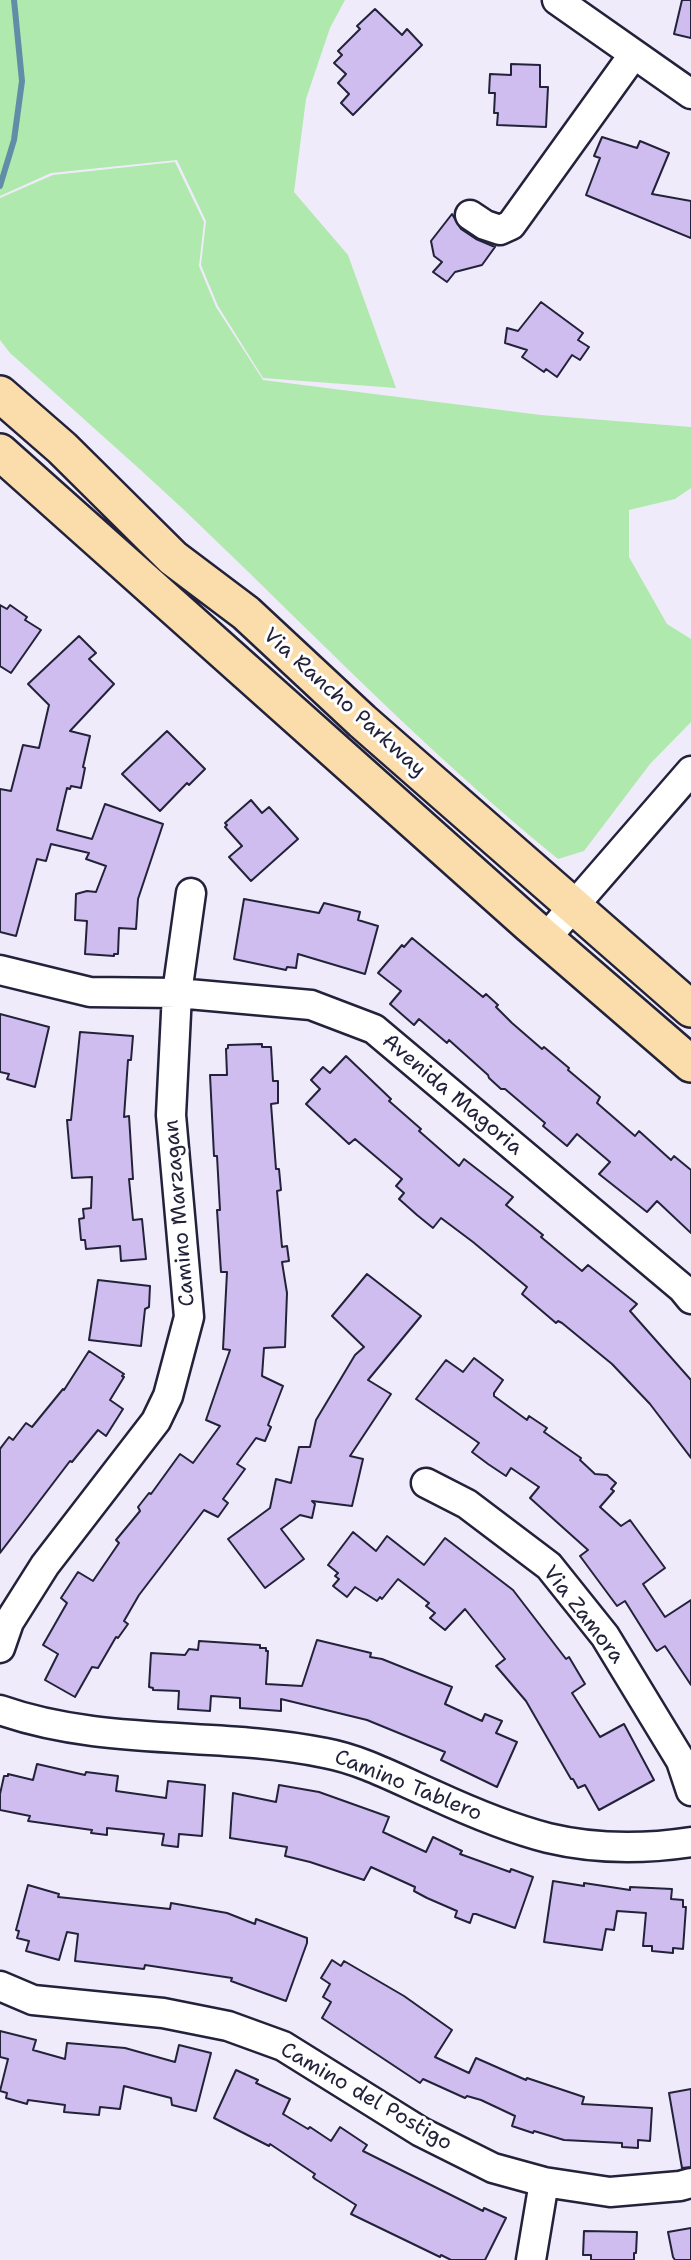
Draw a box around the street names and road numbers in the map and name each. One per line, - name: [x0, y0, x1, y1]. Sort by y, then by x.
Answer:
- street label: Via Rancho Parkway: [257, 623, 431, 783]
- street label: Avenida Magoria: [377, 1029, 527, 1161]
- street label: Camino Marzagan: [159, 1118, 201, 1308]
- street label: Via Zamora: [537, 1561, 629, 1669]
- street label: Camino Tablero: [331, 1745, 485, 1827]
- street label: Camino del Postigo: [276, 2038, 456, 2156]

